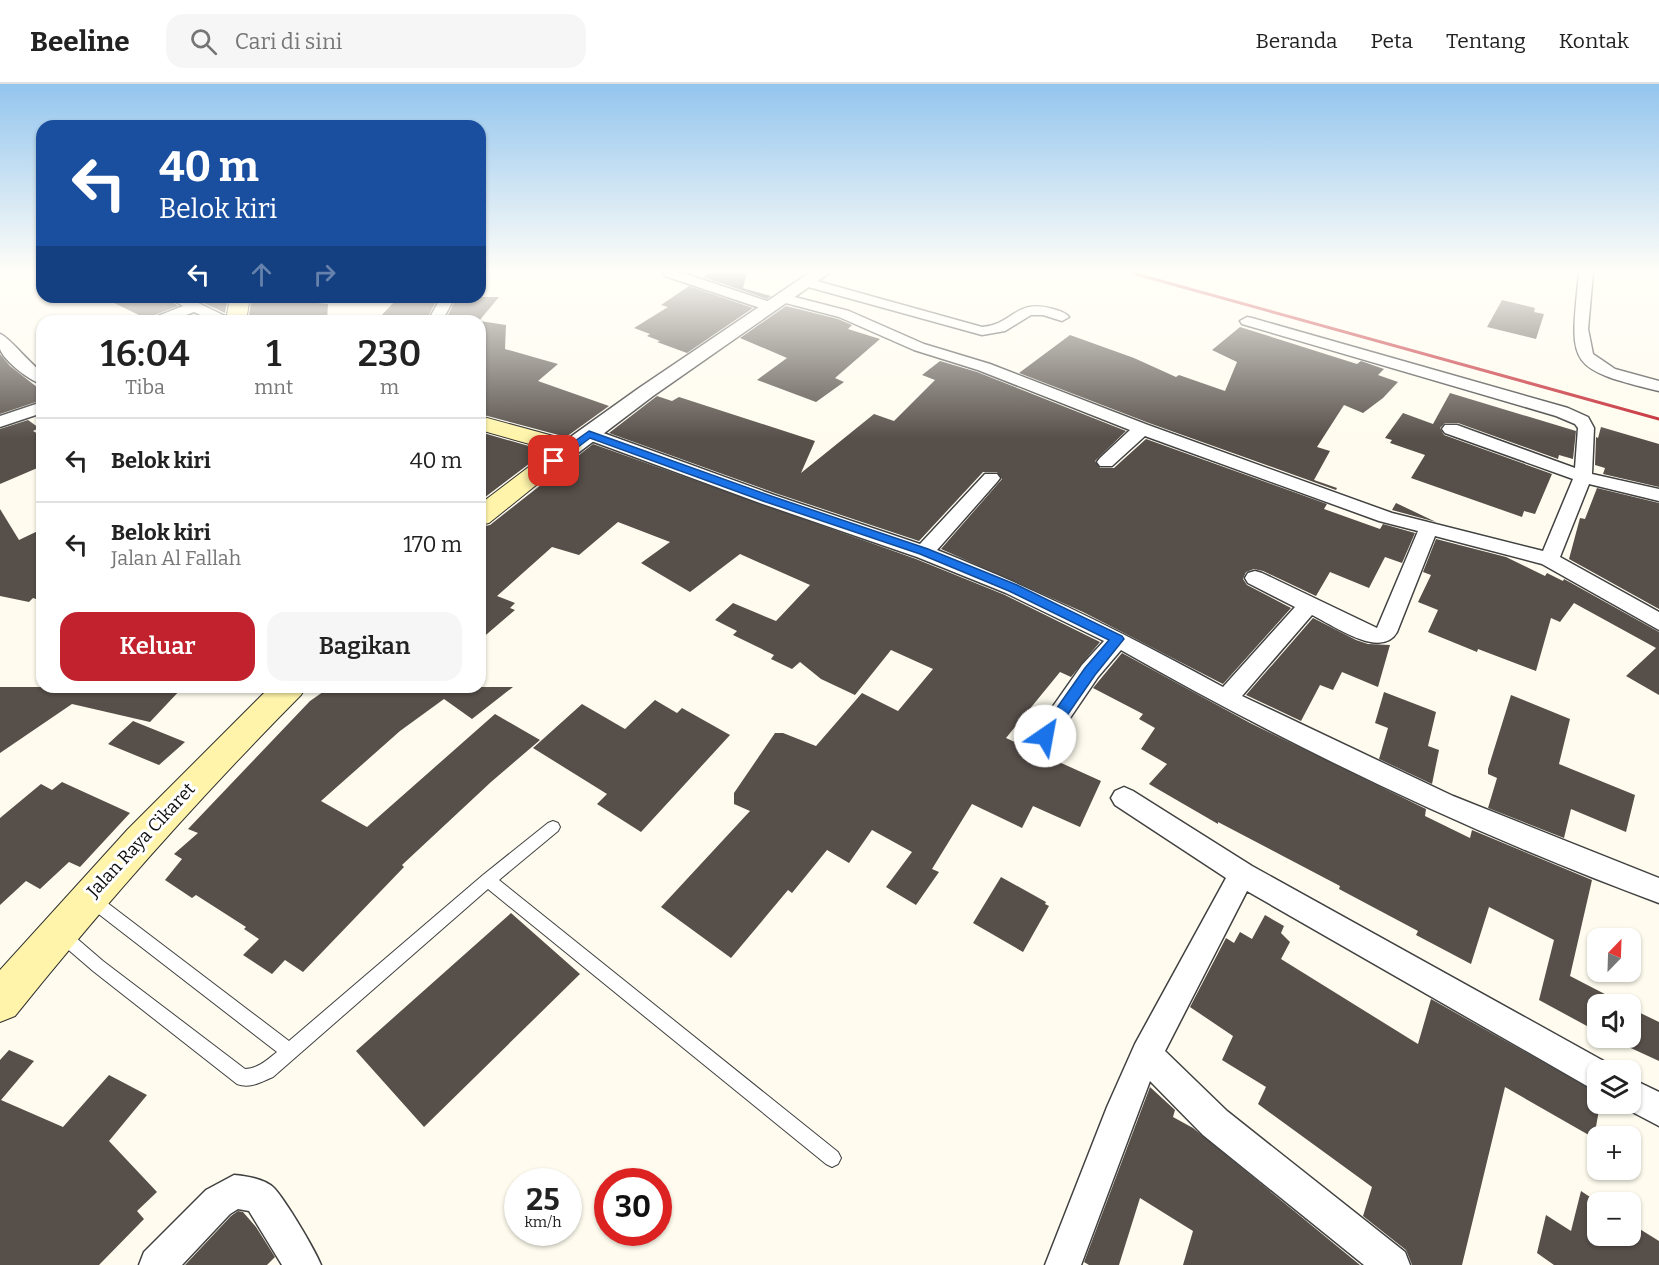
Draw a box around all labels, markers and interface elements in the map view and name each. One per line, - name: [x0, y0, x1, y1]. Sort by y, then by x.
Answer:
- search box: [166, 14, 586, 68]
- text: Beeline: [30, 25, 130, 58]
- icon: search: [187, 25, 220, 58]
- text: Cari di sini: [235, 28, 342, 55]
- text: Beranda: [1256, 28, 1337, 54]
- text: Peta: [1370, 28, 1413, 54]
- text: Tentang: [1446, 28, 1526, 54]
- text: Kontak: [1559, 28, 1629, 54]
- text: 40 m: [159, 142, 259, 192]
- icon: left: [60, 144, 138, 222]
- text: Belok kiri: [159, 193, 277, 225]
- icon: left: [182, 258, 215, 291]
- icon: ahead: [245, 258, 278, 291]
- icon: right: [308, 258, 341, 291]
- text: 16:04: [101, 332, 190, 376]
- text: 1: [266, 332, 281, 376]
- text: 230: [358, 332, 421, 376]
- text: Tiba: [125, 375, 165, 399]
- text: mnt: [254, 375, 293, 399]
- text: m: [380, 375, 399, 399]
- pin: [528, 435, 579, 486]
- icon: left: [60, 444, 93, 477]
- icon: arrive: [537, 444, 570, 477]
- text: Belok kiri: [111, 447, 211, 474]
- text: 40 m: [410, 447, 462, 474]
- text: Belok kiri: [111, 519, 211, 546]
- icon: left: [60, 528, 93, 561]
- text: 170 m: [403, 531, 462, 558]
- text: Jalan Al Fallah: [111, 546, 241, 570]
- button: Keluar: [60, 612, 255, 681]
- button: Bagikan: [267, 612, 462, 681]
- position arrow: [1013, 704, 1077, 768]
- street label: Jalan Raya Cikaret: [82, 778, 200, 903]
- north arrow: [1587, 928, 1641, 982]
- map controls: [1587, 928, 1641, 1246]
- button: sound: [1587, 994, 1641, 1048]
- button: layers: [1587, 1060, 1641, 1114]
- button: +: [1587, 1126, 1641, 1180]
- speed limit sign: 30: [594, 1168, 672, 1246]
- text: 25: [526, 1182, 560, 1218]
- button: −: [1587, 1192, 1641, 1246]
- text: km/h: [524, 1213, 562, 1231]

